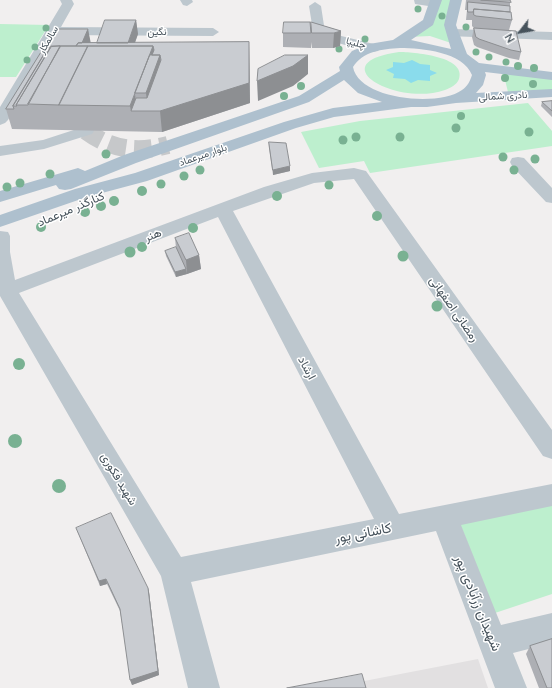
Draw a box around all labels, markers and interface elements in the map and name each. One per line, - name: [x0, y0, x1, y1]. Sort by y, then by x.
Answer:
- north arrow: [500, 12, 540, 52]
- street label: سالمکار: [35, 24, 61, 56]
- street label: نگین: [147, 26, 167, 38]
- text: N: [502, 31, 517, 45]
- street label: چلیپا: [345, 35, 367, 51]
- street label: نادری شمالی: [478, 89, 528, 103]
- street label: بلوار میرعماد: [178, 141, 228, 169]
- street label: کنارگذر میرعماد: [35, 188, 107, 230]
- street label: هنر: [142, 225, 164, 245]
- street label: رمضانی اصفهانی: [426, 274, 482, 344]
- street label: ارشاد: [295, 354, 319, 382]
- street label: شهید فکوری: [98, 450, 140, 508]
- street label: کاشانی پور: [333, 519, 393, 547]
- street label: شهیدان زرآبادی پور: [451, 552, 505, 654]

